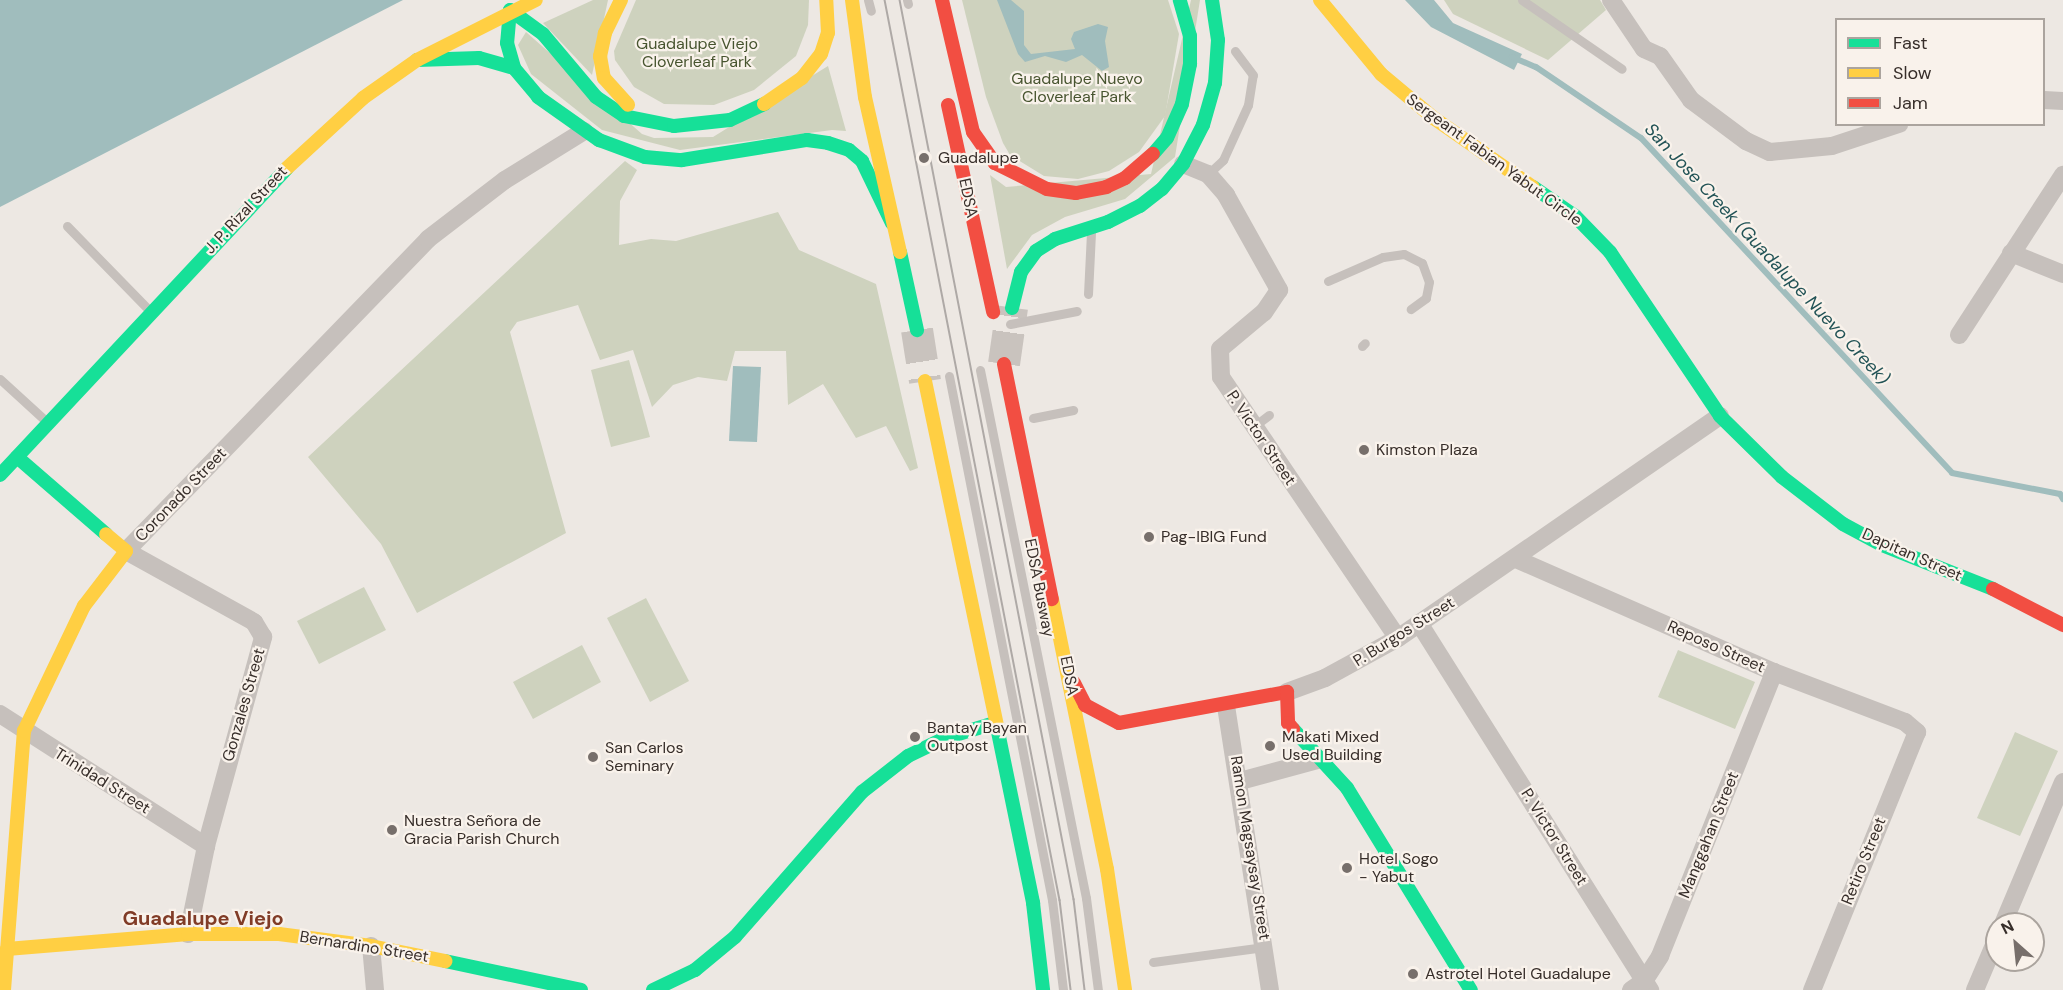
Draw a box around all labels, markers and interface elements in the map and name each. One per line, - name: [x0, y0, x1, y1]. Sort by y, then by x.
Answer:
- legend: [1835, 18, 2045, 126]
- text: Fast: [1893, 31, 1928, 55]
- park label: Guadalupe Viejo Cloverleaf Park: [636, 34, 758, 72]
- text: Slow: [1893, 61, 1932, 85]
- park label: Guadalupe Nuevo Cloverleaf Park: [1011, 69, 1143, 107]
- street label: Sergeant Fabian Yabut Circle: [1403, 90, 1585, 230]
- text: Jam: [1893, 91, 1928, 115]
- water label: San Jose Creek (Guadalupe Nuevo Creek): [1640, 119, 1894, 389]
- place label: Guadalupe: [938, 148, 1019, 168]
- marker: Guadalupe: [915, 149, 933, 167]
- street label: J. P. Rizal Street: [200, 162, 292, 258]
- street label: EDSA: [954, 176, 982, 220]
- street label: P. Victor Street: [1222, 387, 1300, 489]
- place label: Kimston Plaza: [1376, 440, 1478, 460]
- marker: Kimston Plaza: [1357, 443, 1371, 457]
- street label: Coronado Street: [131, 444, 231, 546]
- street label: Dapitan Street: [1859, 524, 1965, 586]
- place label: Pag-IBIG Fund: [1161, 527, 1267, 547]
- marker: Pag-IBIG Fund: [1142, 530, 1156, 544]
- street label: EDSA Busway: [1020, 537, 1058, 639]
- street label: P. Burgos Street: [1350, 593, 1458, 671]
- street label: Reposo Street: [1664, 617, 1768, 677]
- street label: Gonzales Street: [219, 646, 269, 764]
- street label: EDSA: [1056, 655, 1082, 697]
- place label: Bantay Bayan Outpost: [927, 718, 1027, 756]
- place label: Makati Mixed Used Building: [1282, 727, 1382, 765]
- marker: Bantay Bayan Outpost: [908, 730, 922, 744]
- place label: San Carlos Seminary: [605, 738, 684, 776]
- marker: Makati Mixed Used Building: [1263, 739, 1277, 753]
- street label: Trinidad Street: [51, 744, 153, 818]
- marker: San Carlos Seminary: [586, 750, 600, 764]
- street label: Ramon Magsaysay Street: [1226, 755, 1274, 941]
- street label: Manggahan Street: [1675, 769, 1743, 901]
- street label: P. Victor Street: [1517, 785, 1591, 889]
- place label: Nuestra Señora de Gracia Parish Church: [404, 811, 559, 849]
- street label: Retiro Street: [1838, 814, 1890, 908]
- marker: Nuestra Señora de Gracia Parish Church: [385, 823, 399, 837]
- place label: Hotel Sogo - Yabut: [1359, 849, 1439, 887]
- marker: Hotel Sogo - Yabut: [1340, 861, 1354, 875]
- district label: Guadalupe Viejo: [122, 906, 284, 930]
- north arrow: [1985, 912, 2045, 972]
- text: N: [1998, 915, 2017, 939]
- street label: Bernardino Street: [298, 927, 430, 967]
- place label: Astrotel Hotel Guadalupe: [1425, 964, 1611, 984]
- marker: Astrotel Hotel Guadalupe: [1406, 967, 1420, 981]

